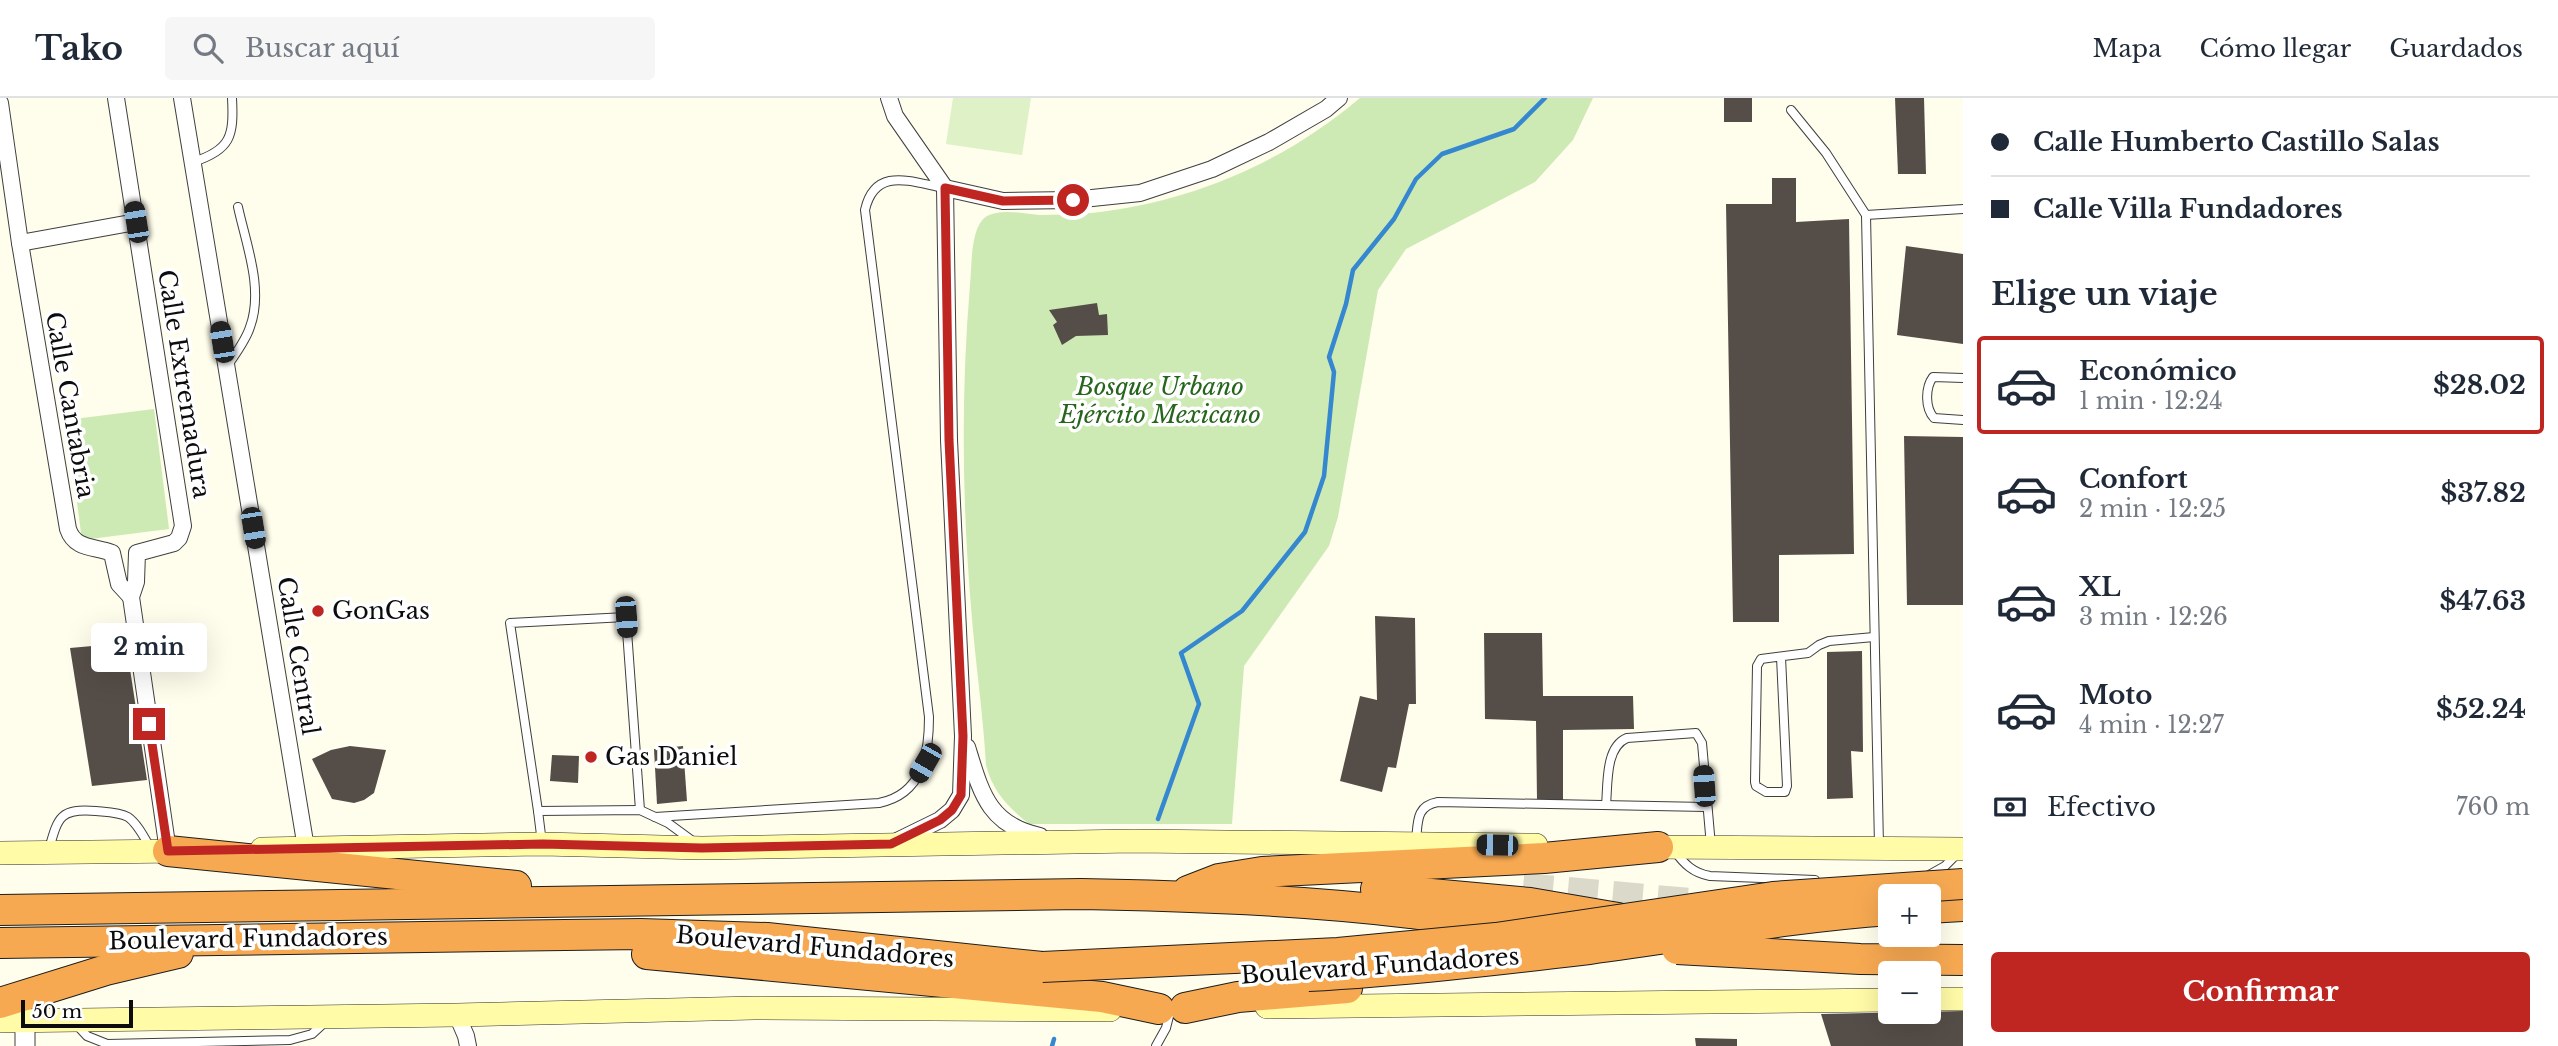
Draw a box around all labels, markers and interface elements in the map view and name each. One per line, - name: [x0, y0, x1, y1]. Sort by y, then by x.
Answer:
- search box: [165, 17, 655, 80]
- text: Tako: [35, 28, 123, 69]
- icon: search: [189, 29, 227, 67]
- text: Buscar aquí: [245, 32, 399, 64]
- text: Mapa: [2092, 34, 2161, 63]
- text: Cómo llegar: [2199, 34, 2351, 63]
- text: Guardados: [2389, 34, 2523, 63]
- text: Calle Humberto Castillo Salas: [2033, 126, 2440, 158]
- route start: [1057, 184, 1089, 216]
- text: Calle Villa Fundadores: [2033, 193, 2343, 225]
- car: [123, 200, 150, 244]
- street label: Calle Extremadura: [152, 268, 217, 501]
- text: Elige un viaje: [1991, 274, 2218, 314]
- street label: Calle Cantabria: [40, 309, 101, 501]
- car: [209, 320, 236, 364]
- icon: car: [1995, 354, 2058, 417]
- text: Económico: [2079, 355, 2237, 387]
- text: $28.02: [2433, 369, 2526, 401]
- park label: Bosque Urbano Ejército Mexicano: [1058, 372, 1261, 429]
- text: 1 min · 12:24: [2079, 387, 2223, 415]
- icon: car: [1995, 462, 2058, 525]
- text: Confort: [2079, 463, 2188, 495]
- text: $37.82: [2441, 477, 2526, 509]
- text: 2 min · 12:25: [2079, 495, 2226, 523]
- car: [240, 506, 267, 550]
- icon: car: [1995, 570, 2058, 633]
- text: XL: [2079, 571, 2121, 603]
- street label: Calle Central: [272, 575, 325, 737]
- text: $47.63: [2440, 585, 2526, 617]
- car: [615, 595, 638, 639]
- place label: GonGas: [332, 596, 430, 625]
- marker: GonGas: [310, 603, 326, 619]
- text: 3 min · 12:26: [2079, 603, 2228, 631]
- callout: 2 min: [91, 622, 207, 672]
- text: 2 min: [113, 633, 185, 661]
- icon: car: [1995, 678, 2058, 741]
- text: Moto: [2079, 679, 2152, 711]
- text: $52.24: [2436, 693, 2526, 725]
- route end: [133, 708, 165, 740]
- text: 4 min · 12:27: [2079, 711, 2224, 739]
- car: [906, 740, 945, 786]
- place label: Gas Daniel: [605, 742, 738, 771]
- marker: Gas Daniel: [583, 749, 599, 765]
- car: [1693, 764, 1716, 808]
- icon: cash: [1991, 788, 2029, 826]
- text: Efectivo: [2047, 791, 2156, 823]
- text: 760 m: [2456, 793, 2530, 821]
- car: [1476, 834, 1519, 856]
- map controls: [1878, 884, 1941, 1024]
- button: +: [1878, 884, 1941, 947]
- street label: Boulevard Fundadores: [675, 920, 955, 973]
- street label: Boulevard Fundadores: [108, 922, 388, 955]
- street label: Boulevard Fundadores: [1240, 941, 1520, 990]
- button: Confirmar: [1991, 952, 2530, 1032]
- button: −: [1878, 961, 1941, 1024]
- scale bar: [21, 997, 133, 1029]
- text: 50 m: [32, 1000, 82, 1023]

